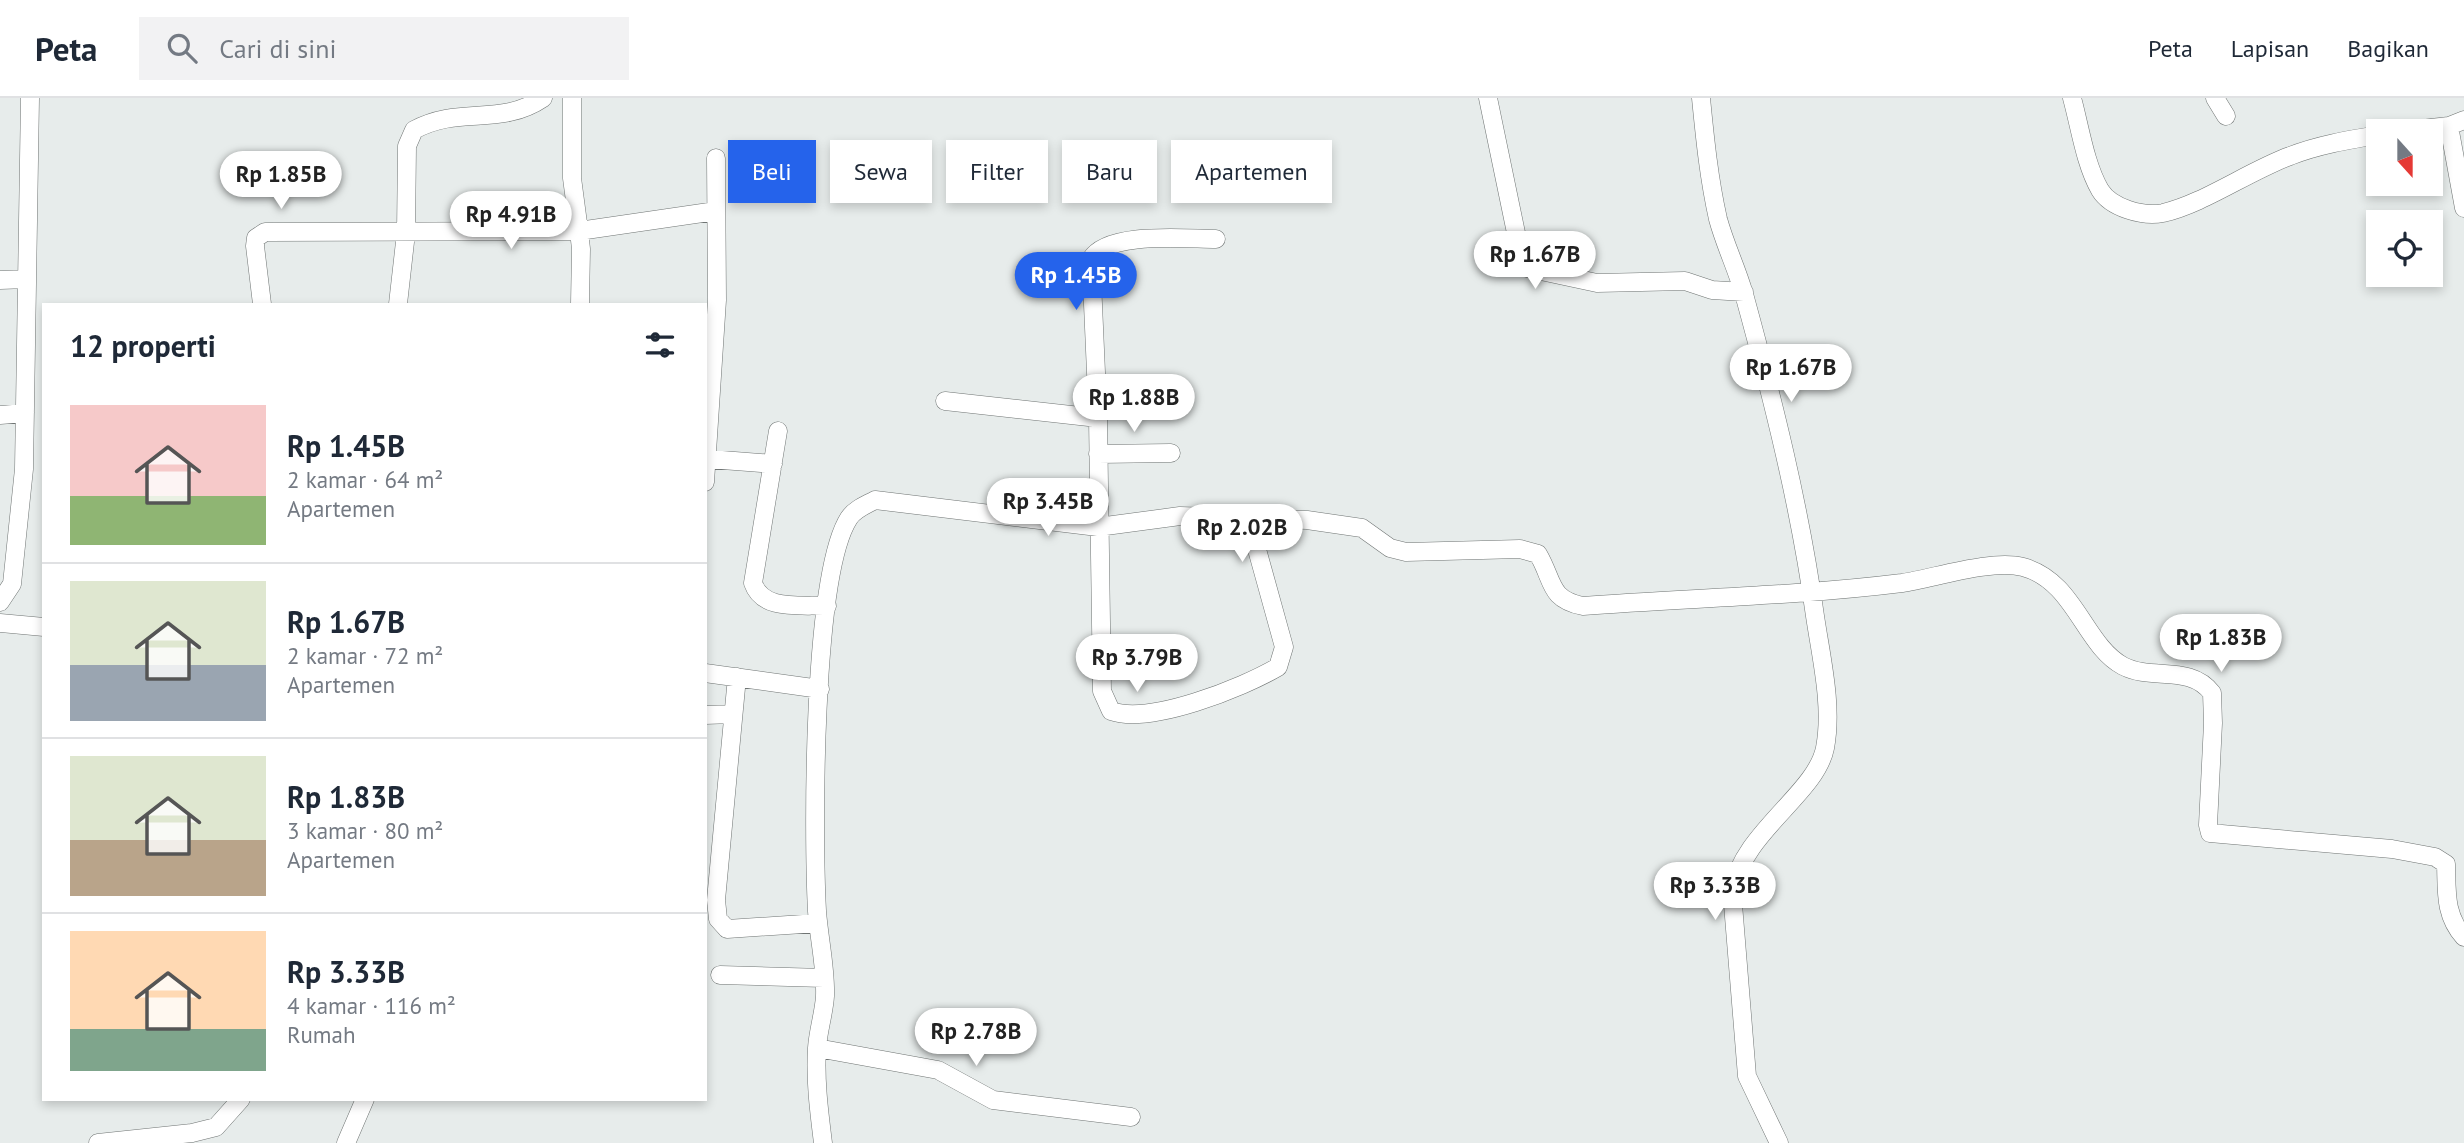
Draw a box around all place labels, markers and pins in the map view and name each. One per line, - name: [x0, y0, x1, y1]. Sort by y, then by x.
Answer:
- pin: Rp 1.85B: [209, 152, 353, 211]
- pin: Rp 4.91B: [439, 192, 583, 251]
- pin: Rp 1.67B: [1463, 232, 1607, 291]
- pin: Rp 1.45B: [1004, 252, 1148, 312]
- pin: Rp 1.67B: [1719, 344, 1863, 404]
- pin: Rp 1.88B: [1062, 374, 1206, 434]
- pin: Rp 3.45B: [976, 478, 1120, 538]
- pin: Rp 2.02B: [1170, 504, 1314, 564]
- pin: Rp 1.83B: [2149, 614, 2293, 674]
- pin: Rp 3.79B: [1065, 634, 1209, 694]
- pin: Rp 3.33B: [1643, 862, 1787, 922]
- pin: Rp 2.78B: [904, 1009, 1048, 1068]

